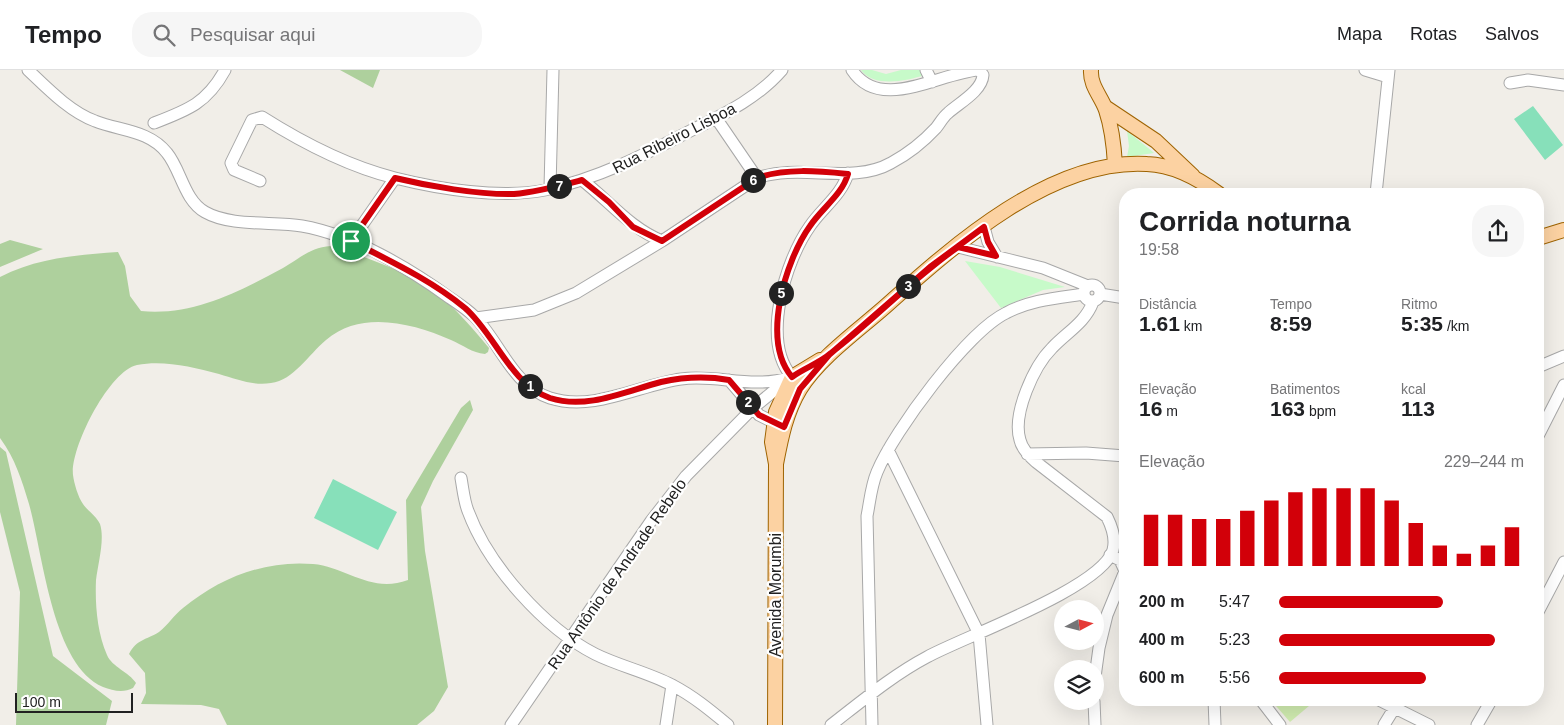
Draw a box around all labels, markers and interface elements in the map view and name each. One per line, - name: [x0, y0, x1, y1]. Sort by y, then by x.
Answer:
- search box: [132, 12, 482, 57]
- text: Tempo: [25, 21, 102, 48]
- icon: search: [150, 21, 178, 49]
- text: Pesquisar aqui: [190, 24, 316, 45]
- text: Mapa: [1337, 24, 1382, 44]
- text: Rotas: [1410, 24, 1457, 44]
- text: Salvos: [1485, 24, 1539, 44]
- street label: Rua Ribeiro Lisboa: [610, 99, 739, 176]
- pin: 6: [740, 168, 766, 192]
- text: 6: [750, 172, 757, 188]
- pin: 7: [546, 174, 572, 198]
- text: 7: [556, 178, 563, 194]
- button: share: [1472, 205, 1524, 257]
- text: Corrida noturna: [1139, 206, 1351, 237]
- pin: [330, 220, 372, 262]
- icon: arrive: [337, 227, 365, 255]
- text: 19:58: [1139, 241, 1179, 258]
- pin: 3: [896, 274, 920, 298]
- text: 3: [905, 278, 912, 294]
- pin: 5: [768, 280, 794, 306]
- text: 5: [778, 285, 785, 301]
- text: Distância: [1139, 296, 1197, 312]
- text: Tempo: [1270, 296, 1312, 312]
- text: Ritmo: [1401, 296, 1438, 312]
- text: 1.61: [1139, 312, 1180, 335]
- text: 8:59: [1270, 312, 1312, 335]
- text: 5:35: [1401, 312, 1443, 335]
- text: km: [1180, 318, 1202, 334]
- text: /km: [1443, 318, 1469, 334]
- pin: 1: [518, 374, 542, 398]
- text: 1: [527, 378, 534, 394]
- text: Elevação: [1139, 381, 1197, 397]
- text: Batimentos: [1270, 381, 1340, 397]
- text: kcal: [1401, 381, 1426, 397]
- pin: 2: [736, 390, 760, 414]
- text: 2: [745, 394, 752, 410]
- text: 16: [1139, 397, 1162, 420]
- text: 163: [1270, 397, 1305, 420]
- text: 113: [1401, 397, 1435, 420]
- text: m: [1162, 403, 1178, 419]
- text: bpm: [1305, 403, 1336, 419]
- text: Elevação: [1139, 453, 1205, 470]
- text: 229–244 m: [1444, 453, 1524, 470]
- street label: Rua Antônio de Andrade Rebelo: [544, 475, 690, 673]
- street label: Avenida Morumbi: [767, 533, 784, 657]
- text: 200 m: [1139, 593, 1184, 610]
- text: 5:47: [1219, 593, 1250, 610]
- north arrow: [1054, 600, 1104, 650]
- map controls: [1054, 600, 1104, 710]
- text: 400 m: [1139, 631, 1184, 648]
- text: 5:23: [1219, 631, 1250, 648]
- button: layers: [1054, 660, 1104, 710]
- text: 600 m: [1139, 669, 1184, 686]
- text: 5:56: [1219, 669, 1250, 686]
- scale bar: [15, 690, 132, 713]
- text: 100 m: [22, 694, 61, 710]

